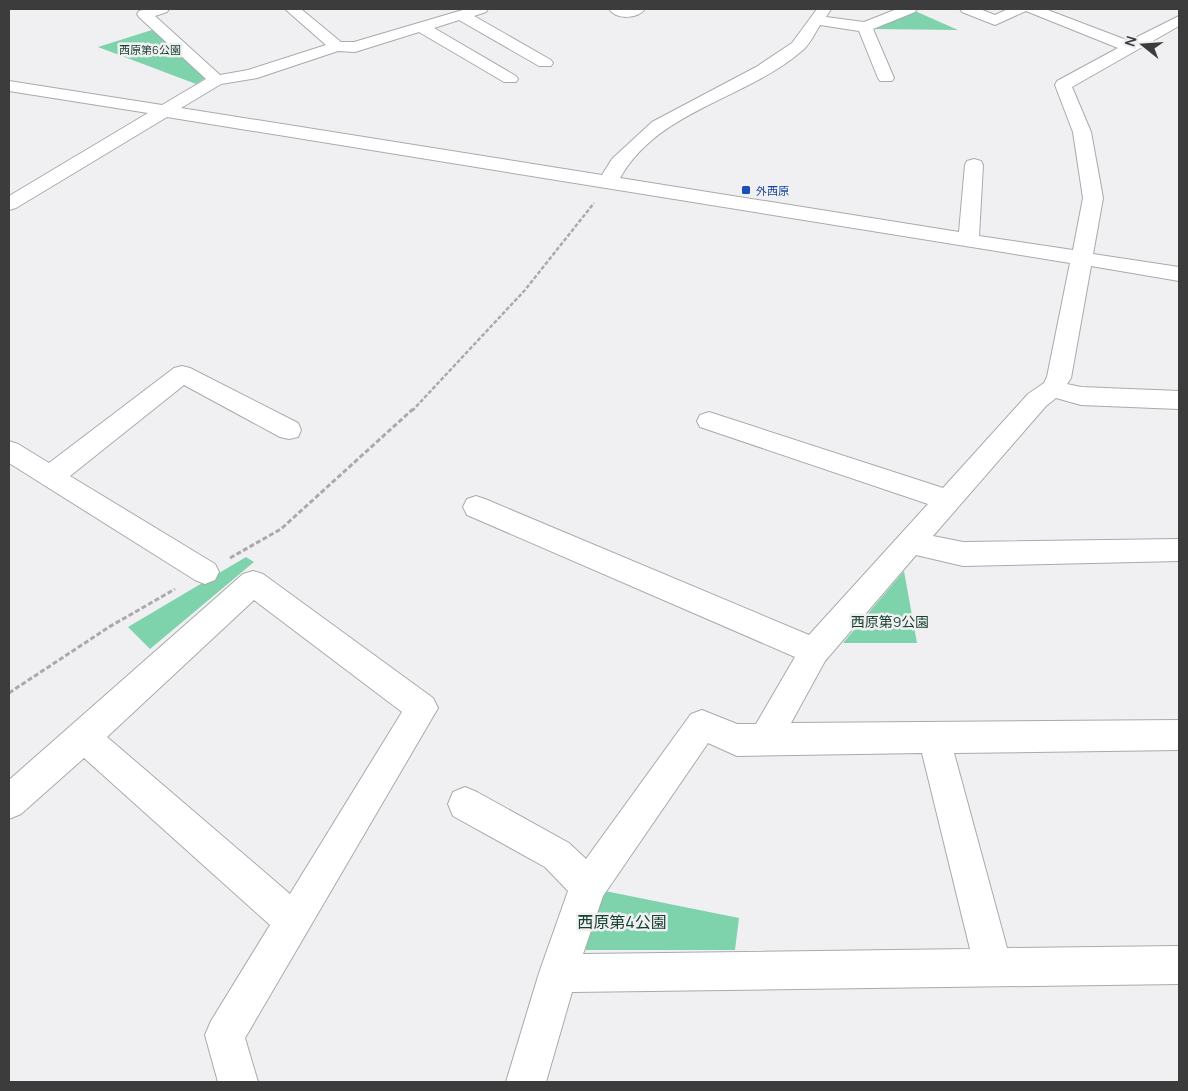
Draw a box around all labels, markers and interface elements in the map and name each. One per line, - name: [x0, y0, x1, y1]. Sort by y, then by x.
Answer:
- north arrow: [1118, 20, 1168, 70]
- text: N: [1120, 33, 1141, 49]
- park label: 西原第6公園: [119, 42, 181, 57]
- place label: 外西原: [756, 183, 789, 198]
- marker: 外西原: [740, 184, 752, 196]
- park label: 西原第9公園: [851, 612, 929, 631]
- park label: 西原第4公園: [577, 911, 667, 933]

